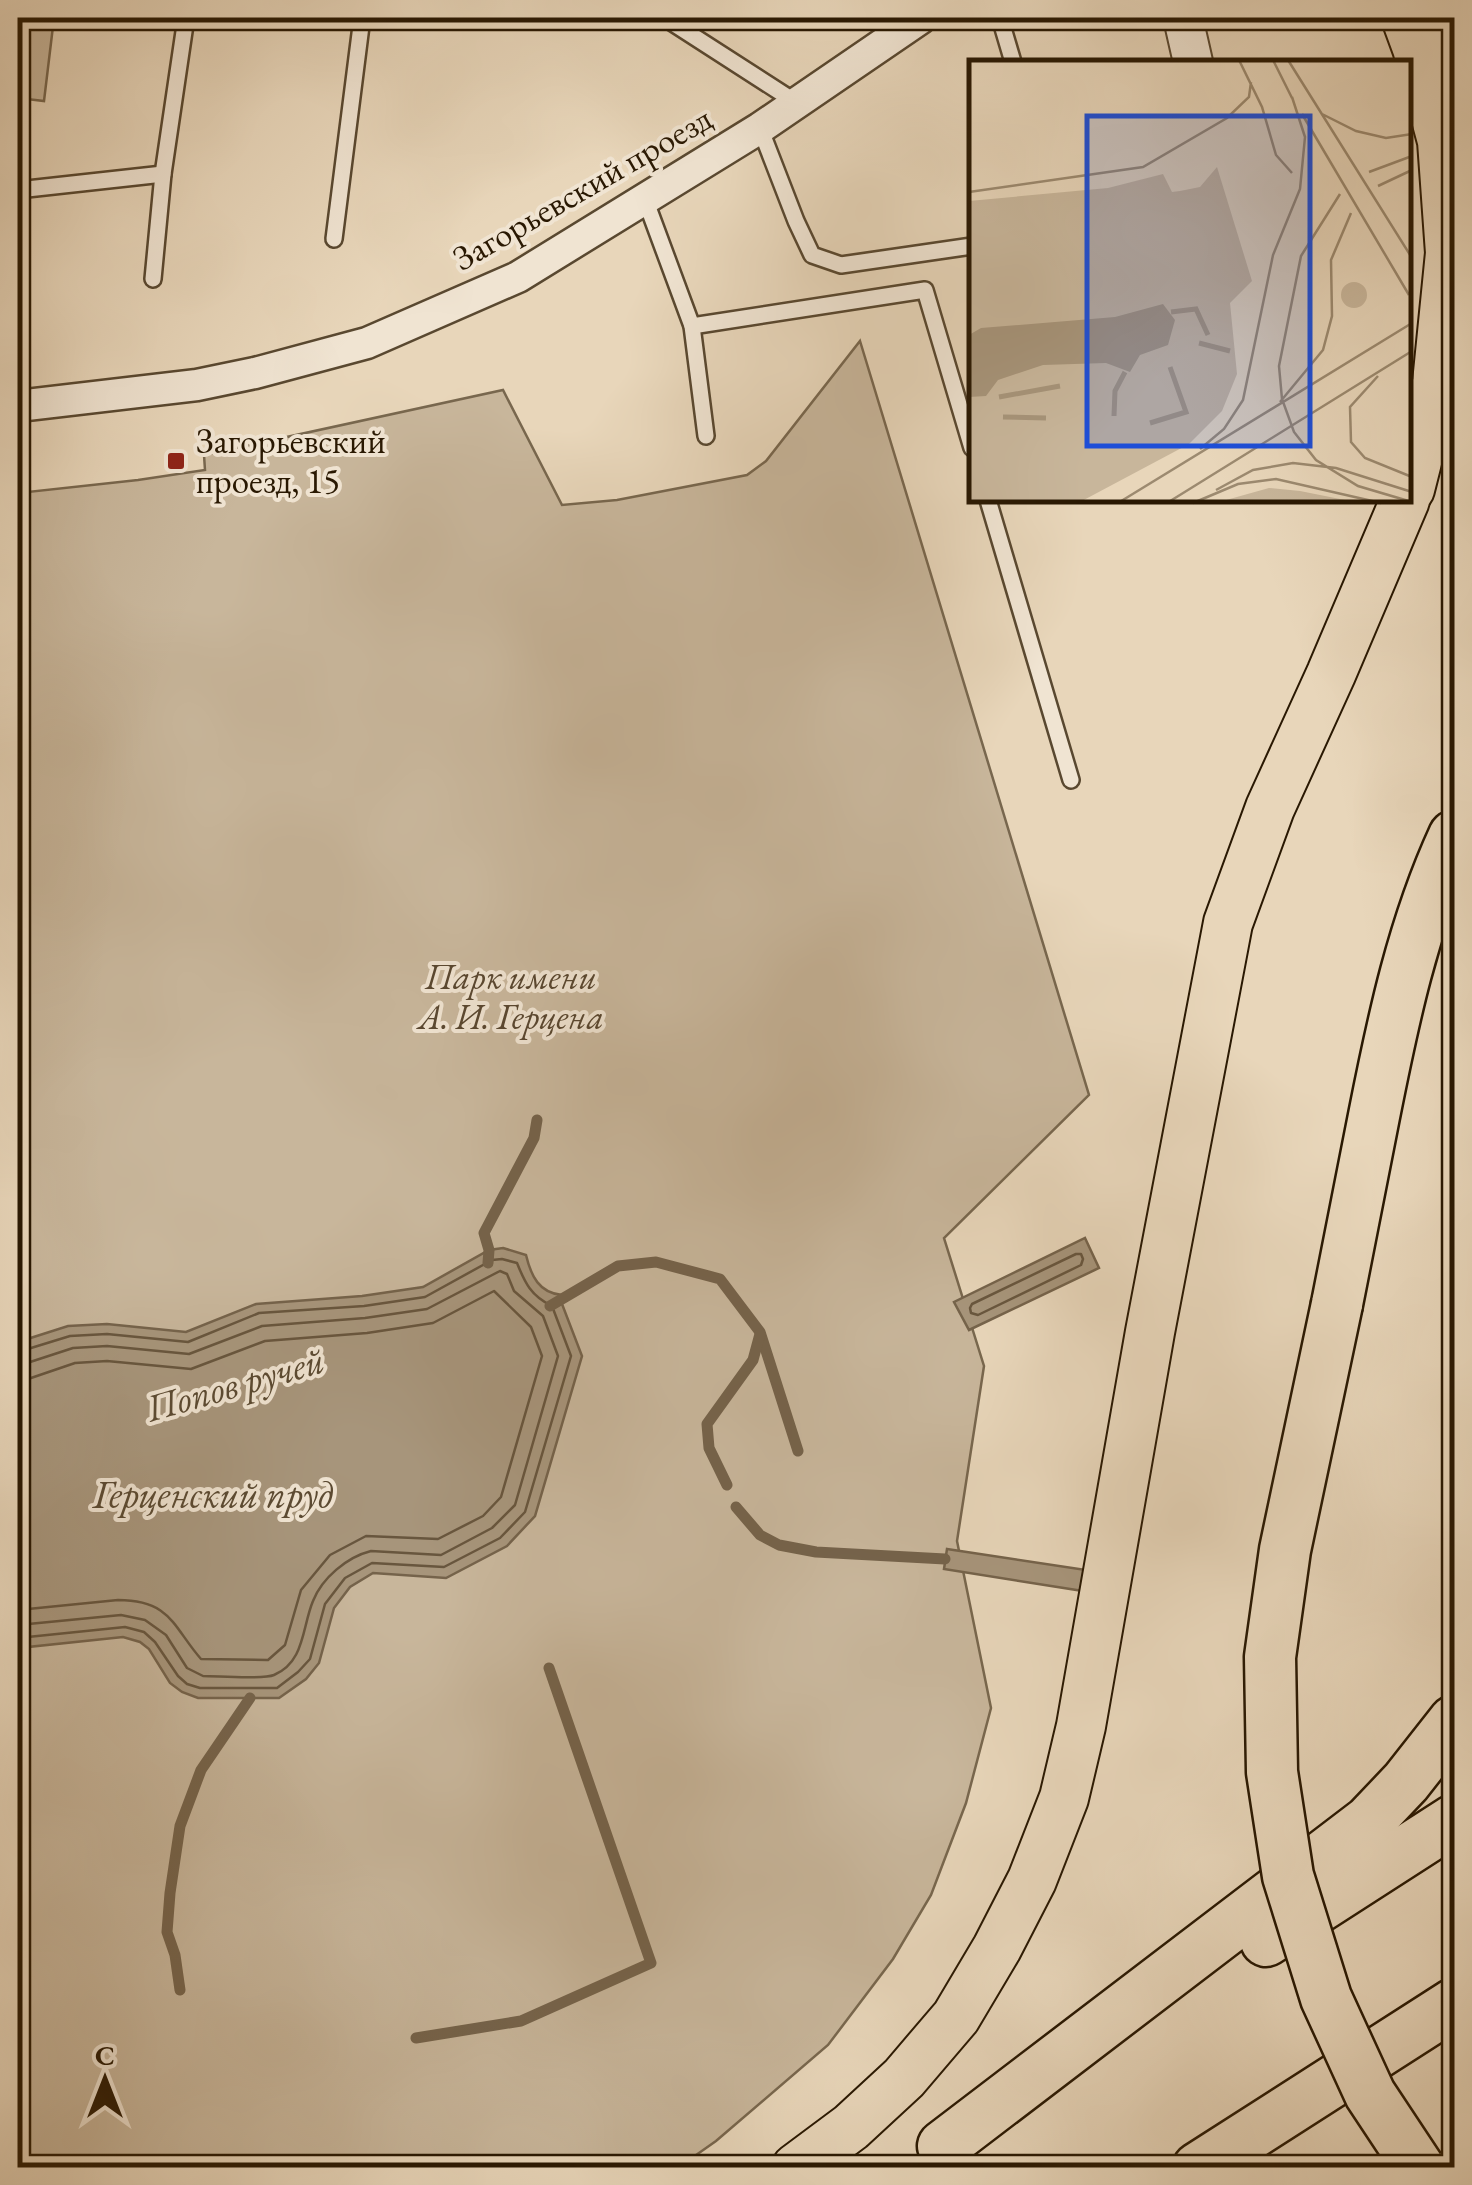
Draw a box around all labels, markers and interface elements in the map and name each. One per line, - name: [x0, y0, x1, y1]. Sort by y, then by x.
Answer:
- inset map: [969, 60, 1412, 502]
- street label: Загорьевский проезд: [444, 95, 720, 281]
- place label: Загорьевский проезд, 15: [196, 418, 386, 504]
- marker: Загорьевский проезд, 15: [165, 450, 187, 472]
- park label: Парк имени А. И. Герцена: [415, 954, 604, 1040]
- water label: Попов ручей: [139, 1335, 330, 1433]
- water label: Герценский пруд: [92, 1469, 334, 1518]
- north arrow: [55, 2030, 155, 2130]
- text: С: [95, 2037, 115, 2073]

